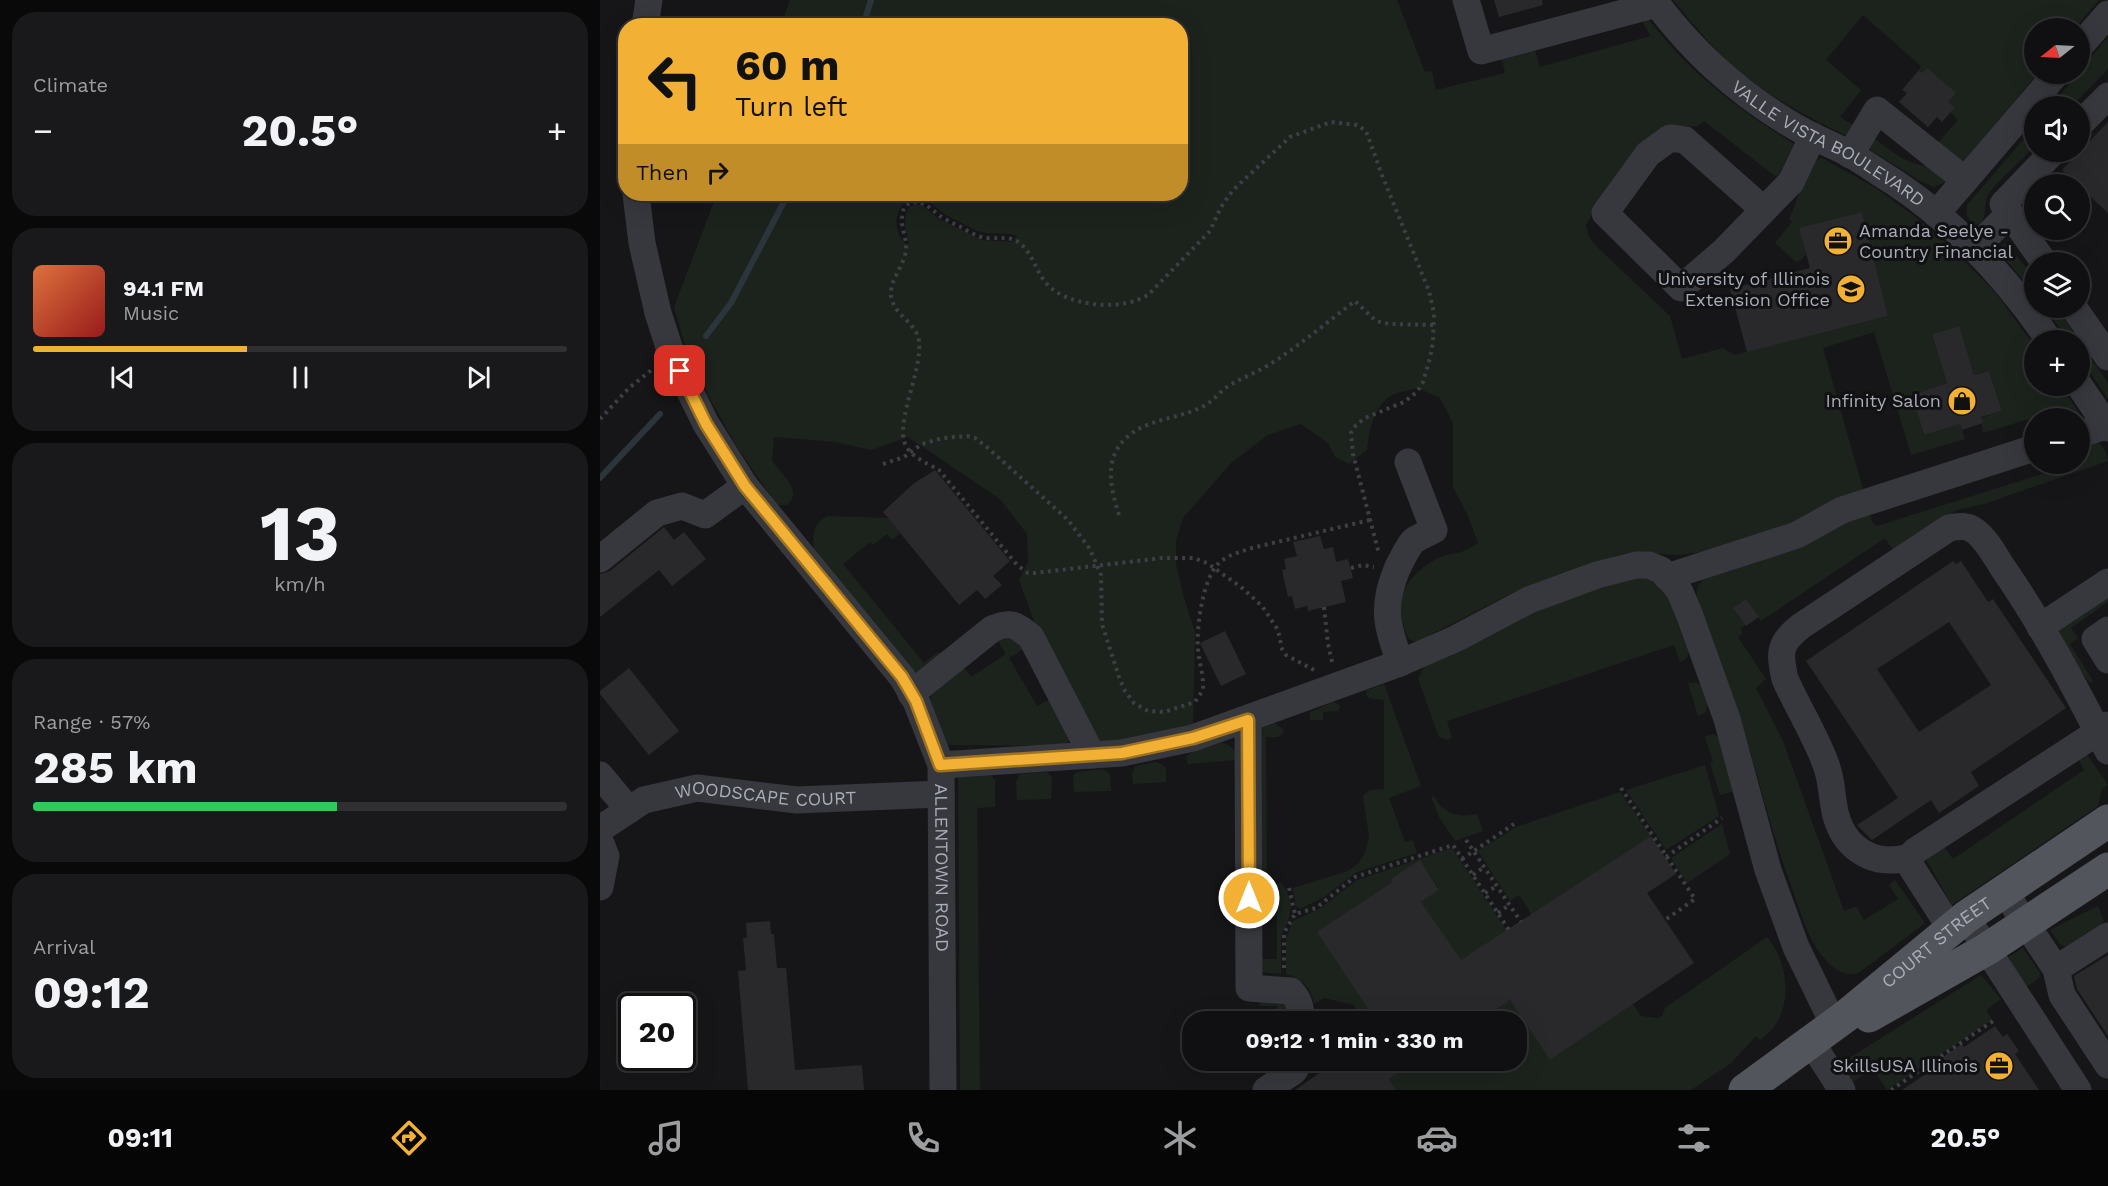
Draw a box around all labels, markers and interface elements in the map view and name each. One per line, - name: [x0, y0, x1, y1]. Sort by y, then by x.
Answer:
- north arrow: [2024, 18, 2090, 84]
- map controls: [2024, 18, 2090, 474]
- text: 60 m: [735, 41, 839, 90]
- icon: left: [636, 42, 714, 120]
- text: Climate: [33, 73, 108, 97]
- street label: VALLE VISTA BOULEVARD: [1728, 76, 1929, 210]
- text: Turn left: [735, 91, 847, 123]
- button: sound: [2024, 96, 2090, 162]
- text: 20.5°: [242, 104, 358, 157]
- text: −: [33, 111, 53, 150]
- text: +: [547, 111, 567, 150]
- icon: right: [701, 156, 734, 189]
- text: Then: [636, 160, 689, 185]
- button: search: [2024, 174, 2090, 240]
- place label: Amanda Seelye - Country Financial: [1859, 220, 2013, 262]
- office icon: Amanda Seelye - Country Financial: [1822, 225, 1854, 257]
- button: layers: [2024, 252, 2090, 318]
- place label: University of Illinois Extension Office: [1658, 268, 1830, 310]
- school or university icon: University of Illinois Extension Office: [1835, 273, 1867, 305]
- text: 94.1 FM: [123, 276, 204, 301]
- text: Music: [123, 301, 179, 325]
- button: +: [2024, 330, 2090, 396]
- pin: [654, 345, 705, 396]
- icon: arrive: [663, 354, 696, 387]
- icon: previous: [106, 361, 139, 394]
- icon: pause: [284, 361, 317, 394]
- icon: next: [462, 361, 495, 394]
- shop icon: Infinity Salon: [1946, 385, 1978, 417]
- place label: Infinity Salon: [1825, 390, 1941, 411]
- button: −: [2024, 408, 2090, 474]
- text: 13: [260, 487, 340, 579]
- text: km/h: [274, 572, 326, 596]
- text: Range · 57%: [33, 710, 150, 734]
- text: 285 km: [33, 741, 197, 794]
- street label: WOODSCAPE COURT: [673, 776, 857, 810]
- street label: ALLENTOWN ROAD: [931, 783, 953, 952]
- position arrow: [1217, 866, 1281, 930]
- street label: COURT STREET: [1877, 892, 1995, 992]
- text: Arrival: [33, 935, 95, 959]
- text: 09:12: [33, 966, 150, 1019]
- speed limit sign: 20: [618, 993, 696, 1071]
- text: 09:12 · 1 min · 330 m: [1246, 1028, 1463, 1053]
- office icon: SkillsUSA Illinois: [1983, 1050, 2015, 1082]
- place label: SkillsUSA Illinois: [1832, 1055, 1978, 1076]
- icon: directions: [388, 1117, 430, 1159]
- icon: music: [645, 1117, 687, 1159]
- icon: phone: [902, 1117, 944, 1159]
- icon: climate: [1159, 1117, 1201, 1159]
- icon: car: [1416, 1117, 1458, 1159]
- icon: filters: [1673, 1117, 1715, 1159]
- text: 09:11: [108, 1122, 173, 1154]
- text: 20.5°: [1930, 1122, 2000, 1154]

